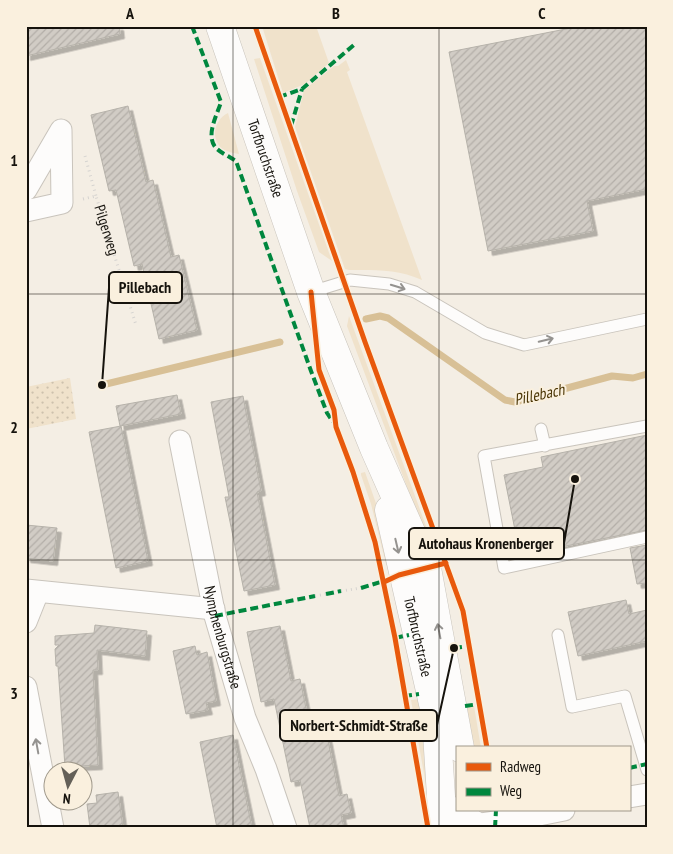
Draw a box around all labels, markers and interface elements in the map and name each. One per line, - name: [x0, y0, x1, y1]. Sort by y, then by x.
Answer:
- text: A: [125, 3, 135, 23]
- text: B: [332, 3, 340, 23]
- text: C: [538, 3, 546, 23]
- street label: Torfbruchstraße: [244, 117, 288, 200]
- text: 1: [10, 150, 18, 170]
- street label: Pilgerweg: [90, 202, 124, 257]
- callout: Pillebach: [109, 272, 182, 303]
- text: Pillebach: [119, 277, 171, 297]
- one-way arrow: [389, 282, 405, 292]
- one-way arrow: [538, 335, 554, 344]
- water label: Pillebach: [512, 379, 567, 409]
- text: 2: [10, 417, 18, 437]
- callout: Autohaus Kronenberger: [409, 528, 564, 559]
- text: Autohaus Kronenberger: [417, 533, 554, 553]
- one-way arrow: [393, 538, 402, 554]
- street label: Nymphenburgstraße: [200, 584, 246, 691]
- street label: Torfbruchstraße: [400, 595, 437, 679]
- one-way arrow: [434, 623, 444, 639]
- text: 3: [10, 683, 18, 703]
- callout: Norbert-Schmidt-Straße: [280, 710, 437, 741]
- text: Norbert-Schmidt-Straße: [290, 715, 428, 735]
- one-way arrow: [31, 738, 41, 754]
- legend: [456, 746, 630, 812]
- text: Radweg: [500, 757, 541, 776]
- north arrow: [42, 762, 92, 812]
- text: Weg: [500, 781, 522, 800]
- text: N: [62, 790, 71, 808]

